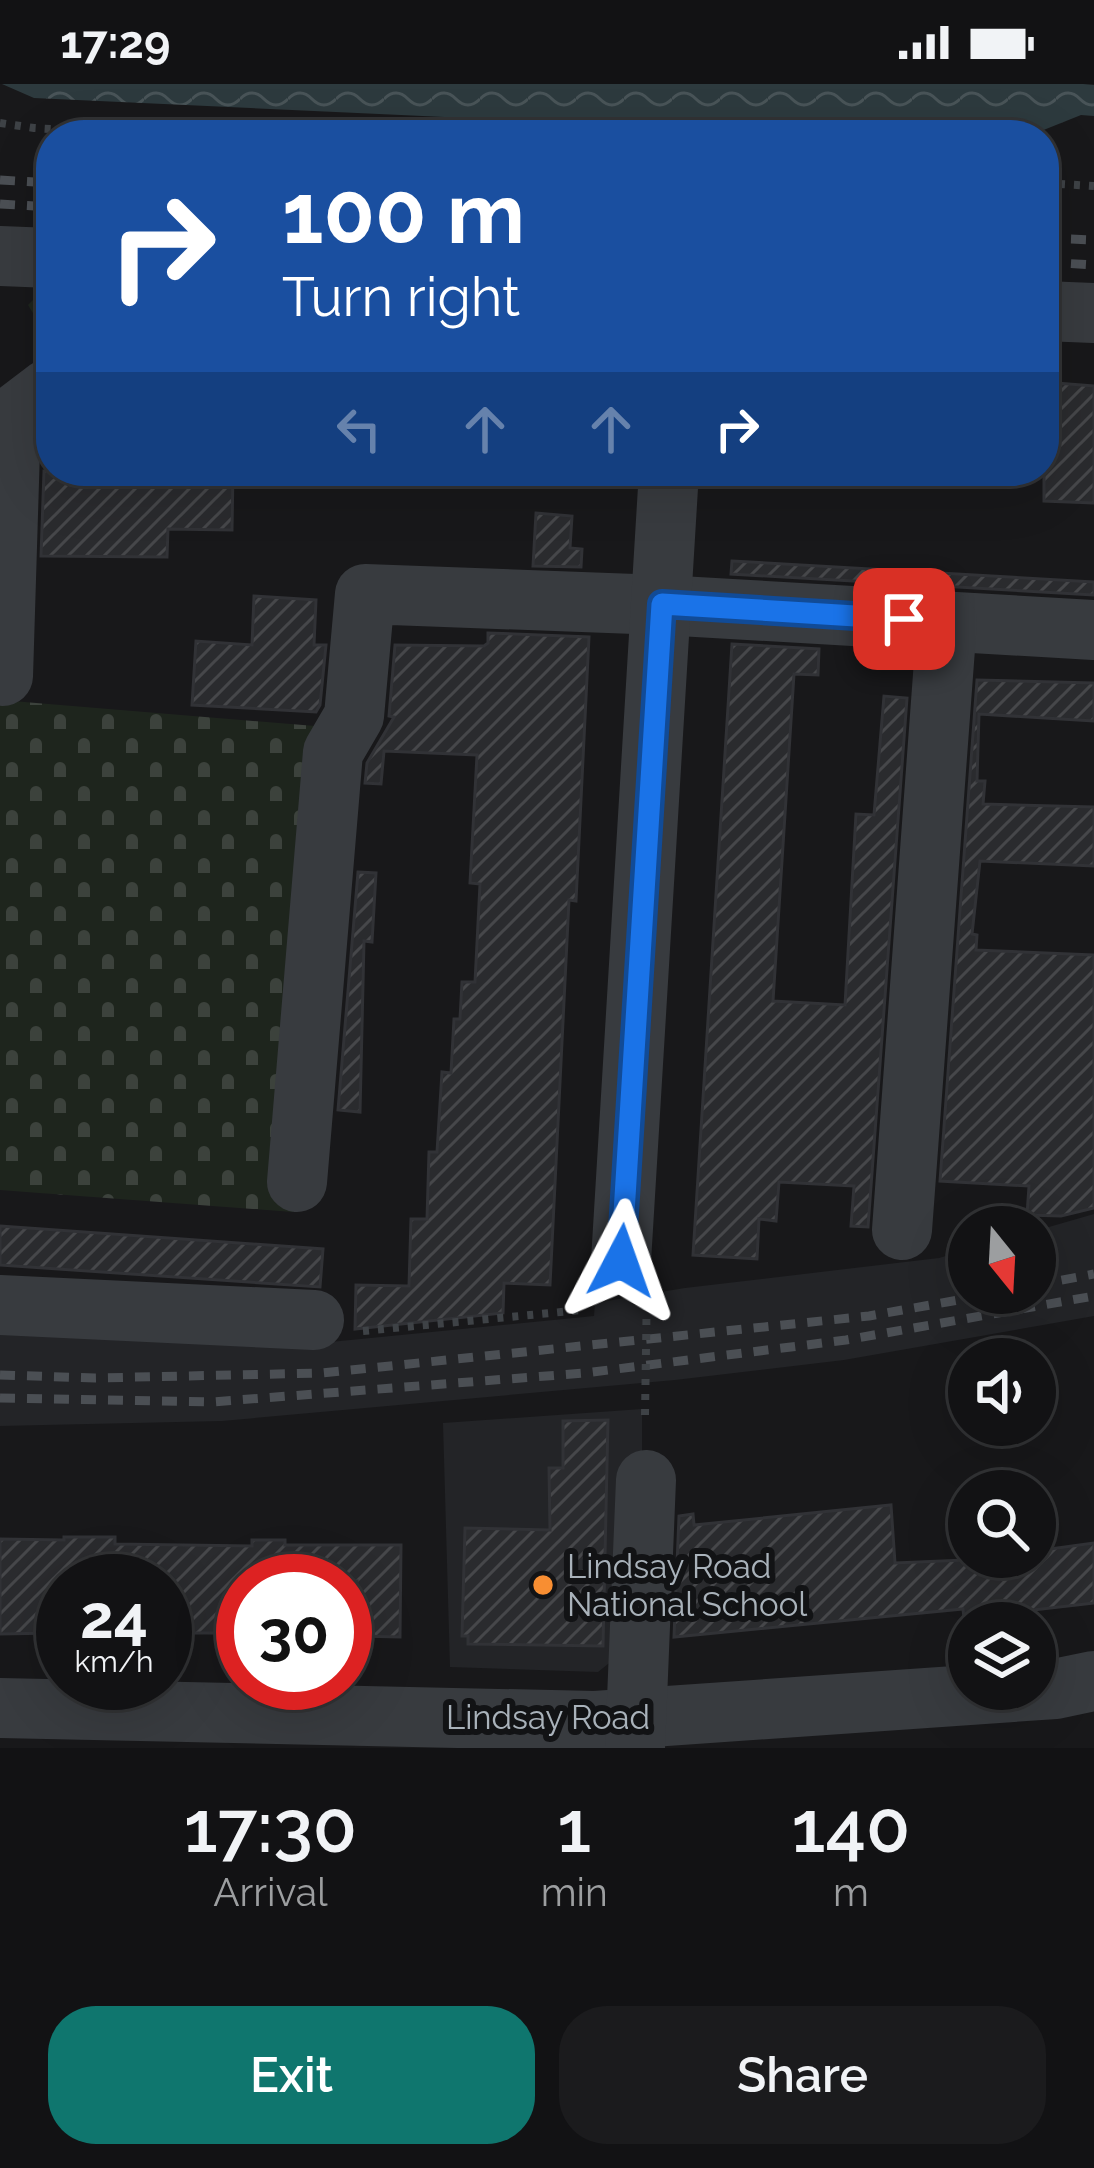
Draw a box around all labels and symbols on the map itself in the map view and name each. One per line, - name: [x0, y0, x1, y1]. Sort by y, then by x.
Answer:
- pin: [853, 568, 955, 670]
- position arrow: [558, 1198, 684, 1324]
- north arrow: [948, 1206, 1056, 1314]
- place label: Lindsay Road National School: [567, 1547, 808, 1624]
- speed limit sign: 30: [216, 1554, 372, 1710]
- marker: Lindsay Road National School: [530, 1572, 556, 1598]
- street label: Lindsay Road: [446, 1698, 650, 1737]

